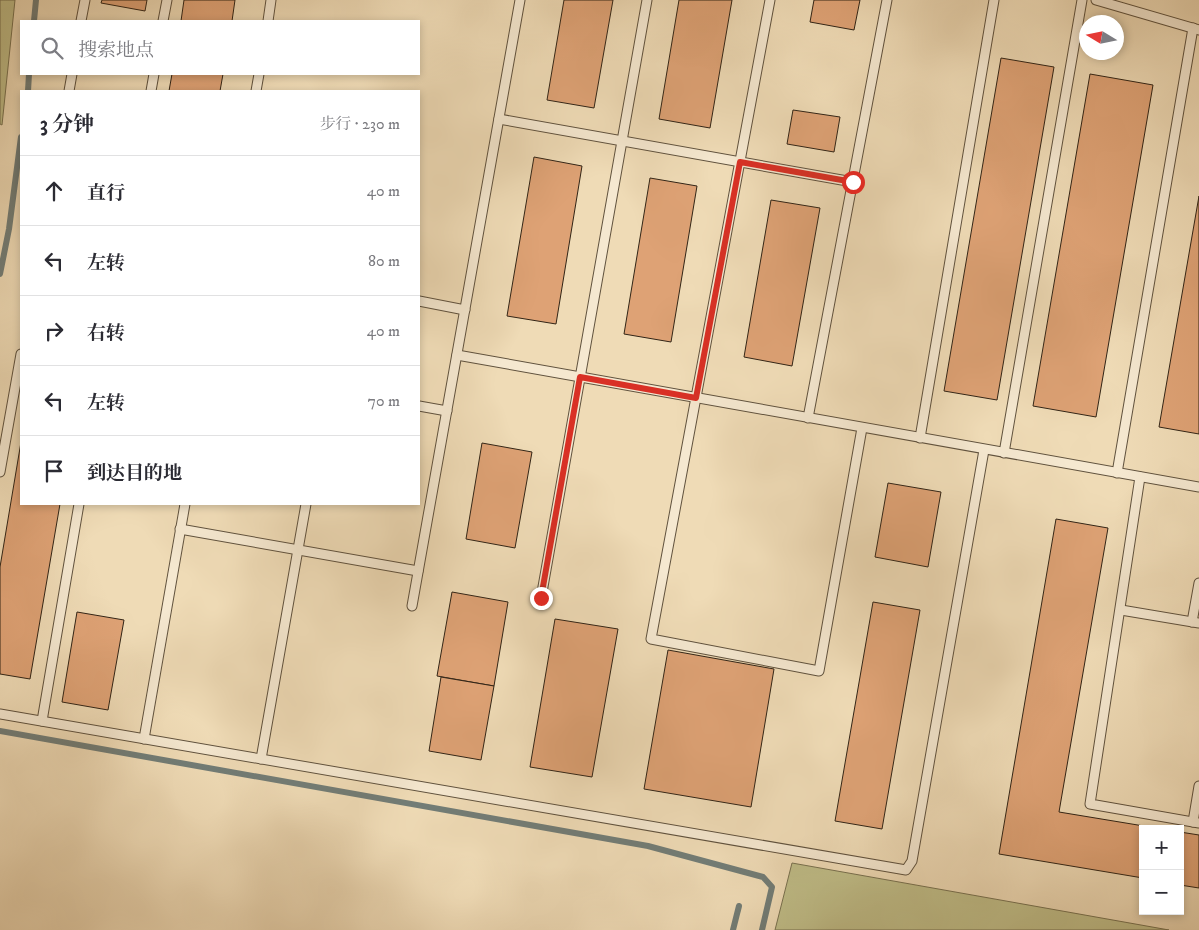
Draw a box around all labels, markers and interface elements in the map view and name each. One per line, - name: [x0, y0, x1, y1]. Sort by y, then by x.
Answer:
- north arrow: [1079, 15, 1124, 60]
- search box: [20, 20, 420, 75]
- icon: search: [38, 34, 66, 62]
- text: 搜索地点: [78, 39, 154, 62]
- text: 3 分钟: [40, 112, 94, 138]
- text: 步行 · 230 m: [319, 114, 400, 134]
- route start: [842, 171, 865, 194]
- icon: ahead: [40, 177, 68, 205]
- text: 40 m: [367, 181, 400, 201]
- text: 直行: [87, 182, 125, 205]
- icon: left: [40, 247, 68, 275]
- text: 80 m: [368, 251, 400, 271]
- text: 左转: [87, 252, 125, 275]
- icon: right: [40, 317, 68, 345]
- text: 40 m: [367, 321, 400, 341]
- text: 右转: [87, 322, 125, 345]
- icon: left: [40, 387, 68, 415]
- text: 70 m: [368, 391, 400, 411]
- text: 左转: [87, 392, 125, 415]
- icon: arrive: [40, 457, 68, 485]
- text: 到达目的地: [87, 462, 182, 485]
- route end: [530, 587, 553, 610]
- map controls: [1139, 825, 1184, 915]
- button: +: [1139, 825, 1184, 870]
- button: −: [1139, 870, 1184, 915]

